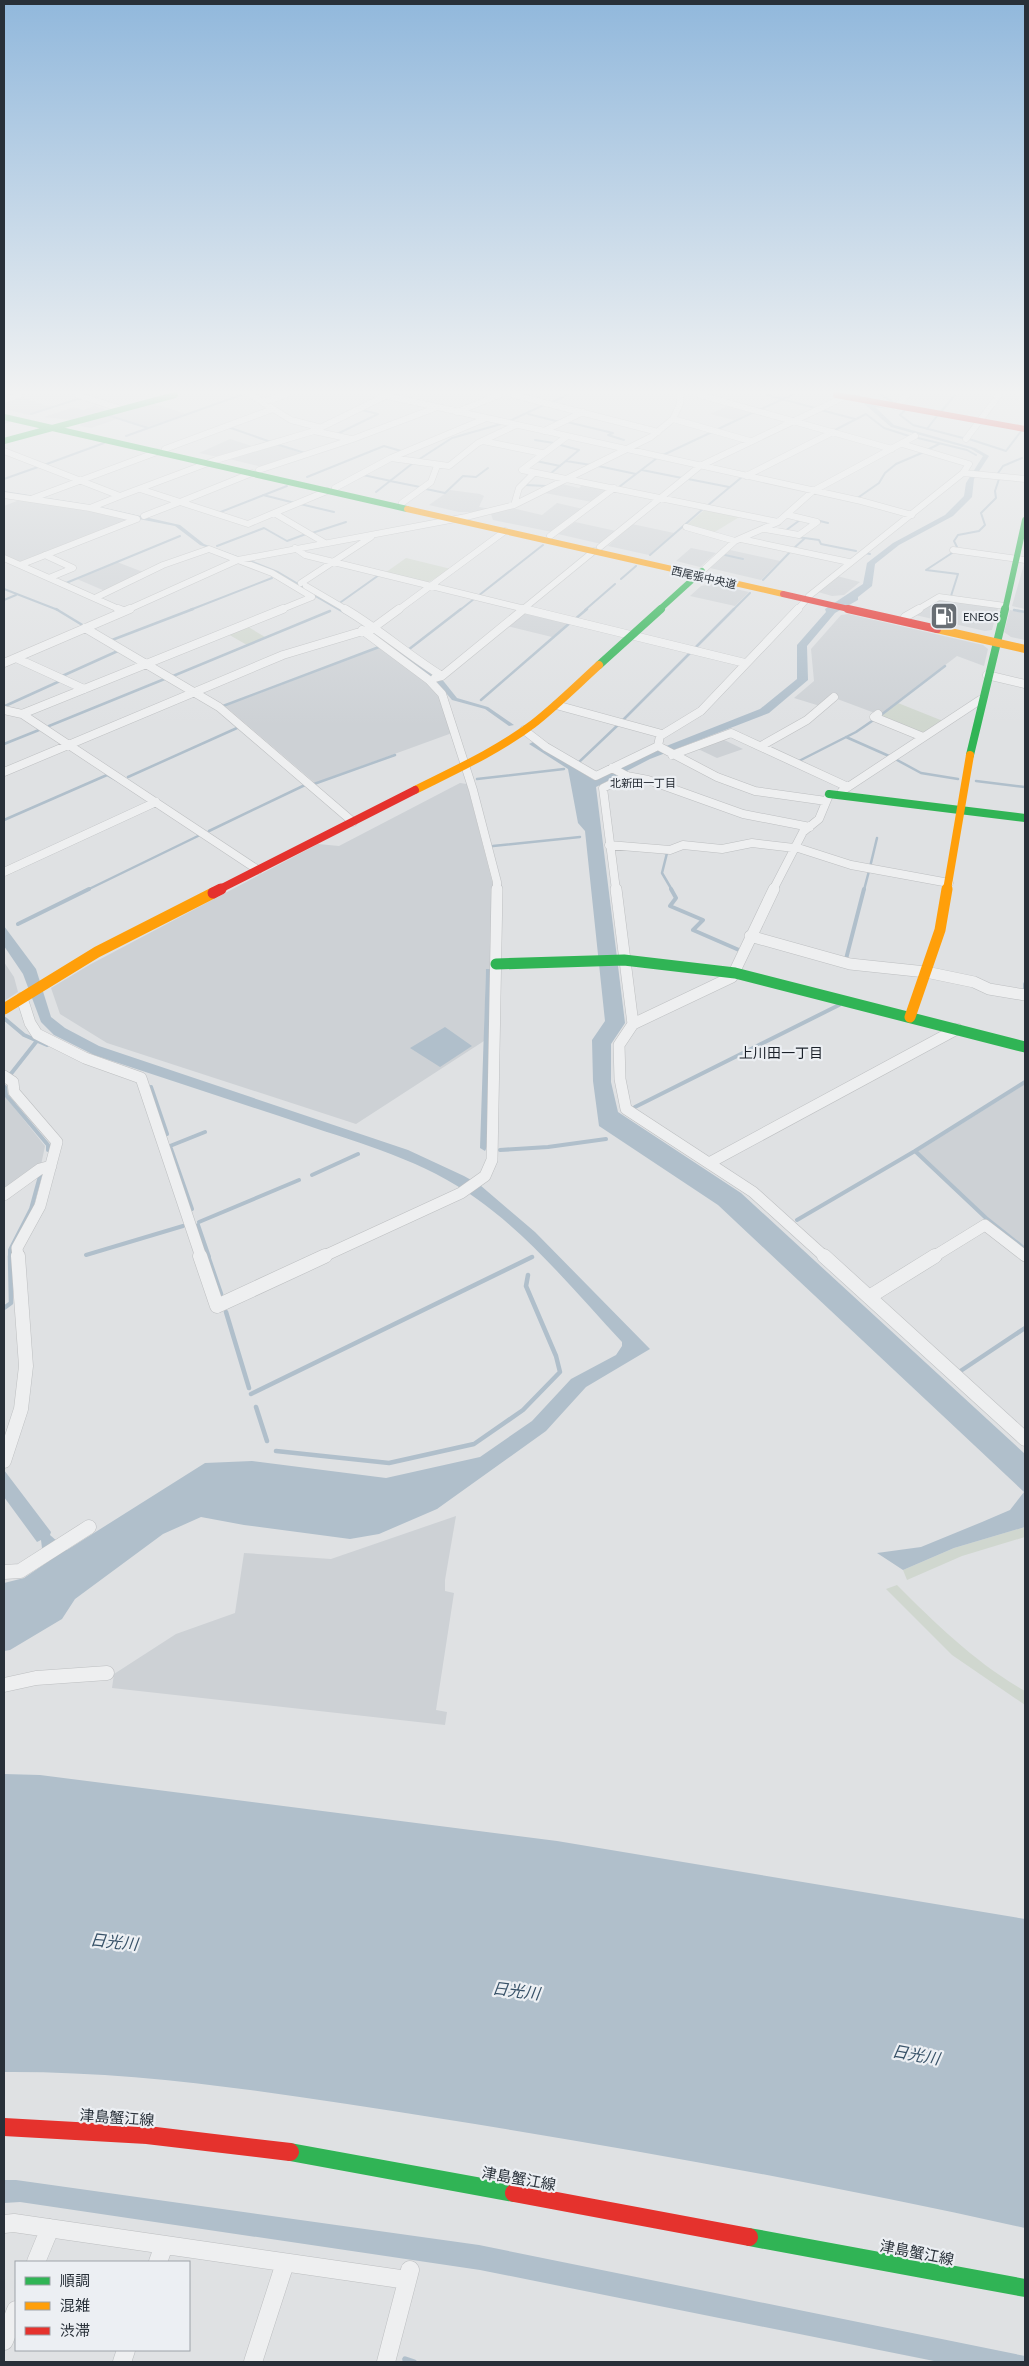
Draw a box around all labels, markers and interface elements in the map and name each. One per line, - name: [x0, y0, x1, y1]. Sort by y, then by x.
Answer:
- street label: 西尾張中央道: [670, 563, 738, 591]
- fuel station icon: ENEOS: [929, 601, 959, 631]
- place label: ENEOS: [963, 610, 999, 623]
- district label: 北新田一丁目: [610, 776, 676, 789]
- district label: 上川田一丁目: [739, 1044, 823, 1061]
- water label: 日光川: [89, 1929, 141, 1953]
- water label: 日光川: [491, 1978, 543, 2003]
- water label: 日光川: [891, 2040, 943, 2068]
- street label: 津島蟹江線: [79, 2105, 155, 2129]
- street label: 津島蟹江線: [480, 2163, 558, 2193]
- street label: 津島蟹江線: [878, 2236, 956, 2268]
- legend: [15, 2261, 190, 2351]
- text: 順調: [60, 2271, 90, 2289]
- text: 混雑: [60, 2296, 90, 2314]
- text: 渋滞: [60, 2321, 90, 2339]

